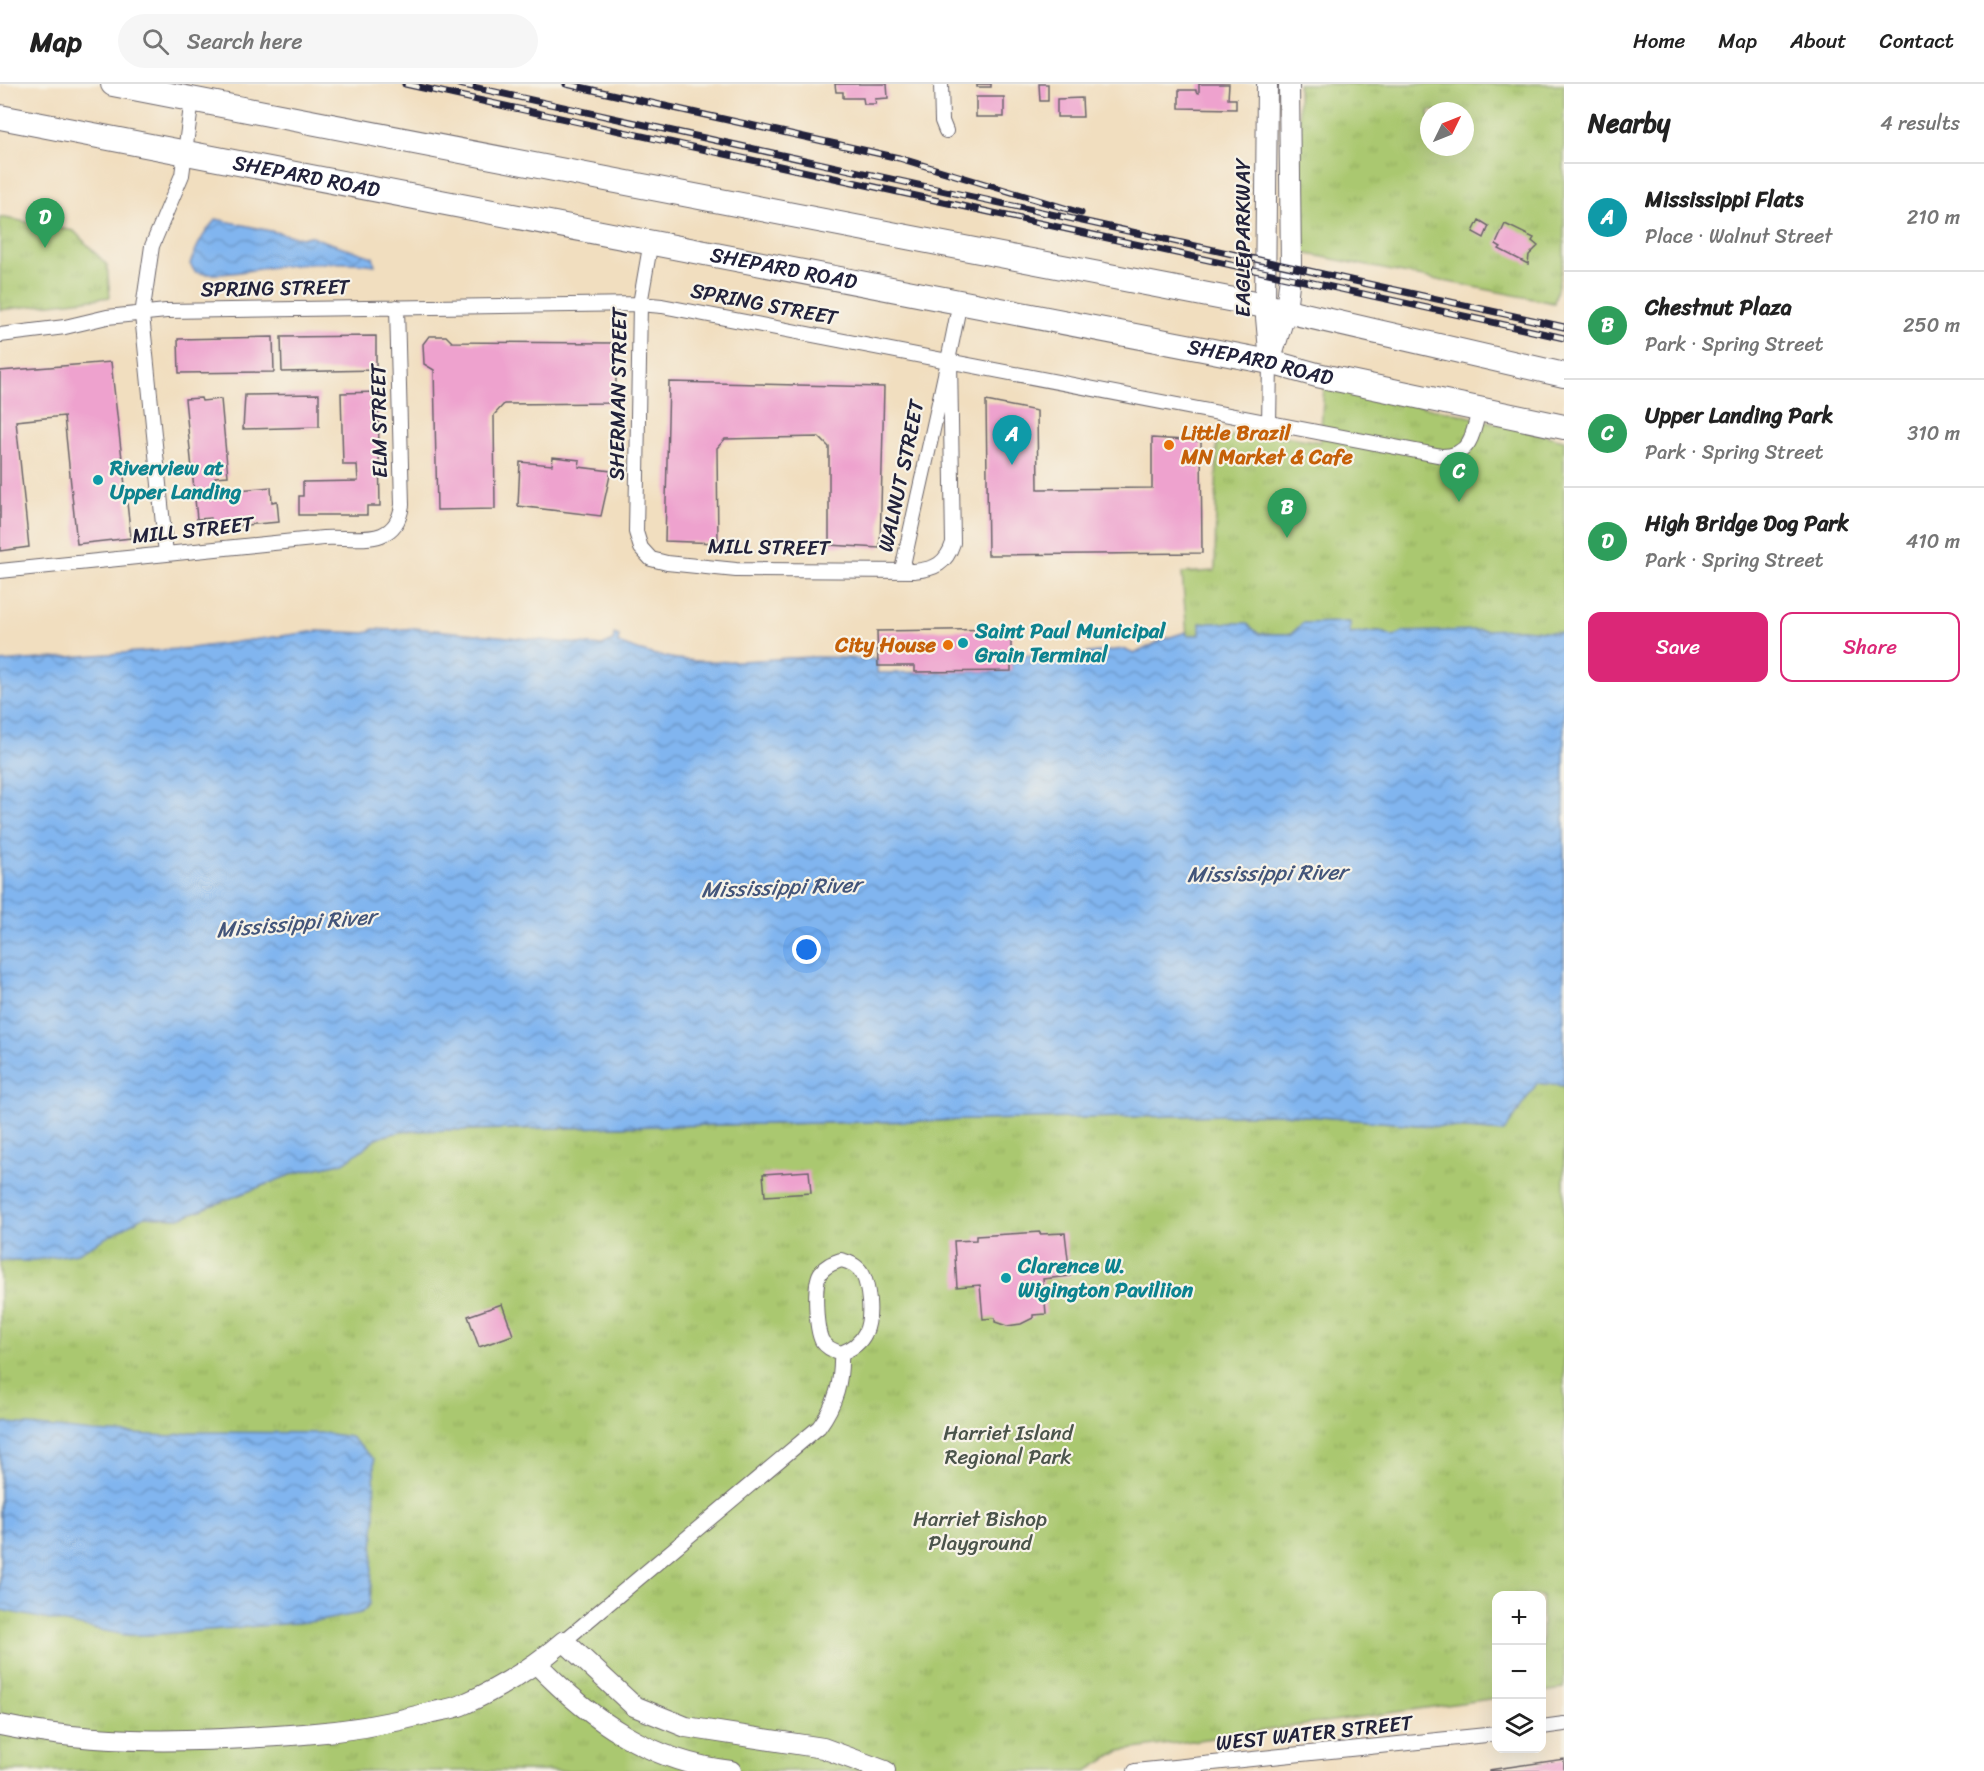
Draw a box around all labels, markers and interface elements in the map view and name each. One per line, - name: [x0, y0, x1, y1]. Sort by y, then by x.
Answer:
- search box: [118, 14, 538, 68]
- text: Map: [30, 17, 82, 66]
- text: Search here: [187, 22, 303, 61]
- text: Home: [1633, 22, 1685, 60]
- text: Map: [1718, 22, 1757, 60]
- text: About: [1790, 22, 1847, 60]
- text: Contact: [1880, 22, 1954, 60]
- icon: search: [139, 25, 172, 58]
- text: Nearby: [1588, 100, 1670, 146]
- north arrow: [1420, 102, 1474, 156]
- text: 4 results: [1880, 106, 1960, 141]
- street label: SHEPARD ROAD: [230, 143, 383, 209]
- street label: EAGLE PARKWAY: [1224, 157, 1262, 317]
- text: Mississippi Flats: [1645, 180, 1804, 219]
- pin: D: [26, 198, 64, 248]
- text: A: [1601, 200, 1614, 235]
- text: 210 m: [1907, 200, 1960, 235]
- text: Place · Walnut Street: [1645, 219, 1832, 254]
- street label: SHEPARD ROAD: [707, 235, 861, 301]
- street label: SPRING STREET: [200, 268, 351, 308]
- street label: SPRING STREET: [687, 271, 842, 337]
- text: Chestnut Plaza: [1645, 288, 1792, 327]
- street label: SHERMAN STREET: [597, 306, 639, 481]
- text: B: [1601, 308, 1614, 343]
- text: 250 m: [1903, 308, 1960, 343]
- street label: SHEPARD ROAD: [1184, 327, 1337, 397]
- text: Park · Spring Street: [1645, 327, 1824, 362]
- street label: ELM STREET: [359, 362, 399, 478]
- street label: WALNUT STREET: [866, 395, 936, 555]
- text: Upper Landing Park: [1645, 396, 1833, 435]
- place label: Little Brazil MN Market & Cafe: [1180, 414, 1353, 476]
- pin: A: [992, 416, 1032, 465]
- text: C: [1601, 416, 1614, 451]
- text: 310 m: [1907, 416, 1960, 451]
- text: Park · Spring Street: [1645, 435, 1824, 470]
- marker: Little Brazil MN Market & Cafe: [1162, 438, 1176, 452]
- place label: Riverview at Upper Landing: [109, 449, 242, 511]
- pin: C: [1440, 452, 1478, 502]
- marker: Riverview at Upper Landing: [91, 473, 105, 487]
- pin: B: [1268, 488, 1306, 538]
- text: High Bridge Dog Park: [1645, 504, 1849, 543]
- street label: MILL STREET: [130, 505, 257, 555]
- text: D: [1602, 524, 1613, 559]
- text: 410 m: [1906, 524, 1960, 559]
- street label: MILL STREET: [708, 527, 832, 567]
- text: Park · Spring Street: [1645, 543, 1824, 578]
- place label: Saint Paul Municipal Grain Terminal: [974, 612, 1166, 674]
- button: Save: [1588, 612, 1768, 682]
- button: Share: [1780, 612, 1960, 682]
- place label: City House: [834, 626, 936, 664]
- marker: Saint Paul Municipal Grain Terminal: [956, 636, 970, 650]
- marker: City House: [941, 638, 955, 652]
- water label: Mississippi River: [1187, 852, 1351, 894]
- water label: Mississippi River: [700, 865, 866, 909]
- water label: Mississippi River: [215, 896, 381, 949]
- your location: [792, 935, 821, 964]
- place label: Clarence W. Wigington Paviliion: [1017, 1247, 1194, 1309]
- marker: Clarence W. Wigington Paviliion: [999, 1271, 1013, 1285]
- park label: Harriet Island Regional Park: [943, 1414, 1075, 1476]
- park label: Harriet Bishop Playground: [913, 1500, 1047, 1562]
- map controls: [1492, 1591, 1546, 1753]
- button: +: [1492, 1591, 1546, 1645]
- button: −: [1492, 1645, 1546, 1699]
- button: layers: [1492, 1699, 1546, 1753]
- street label: WEST WATER STREET: [1214, 1704, 1416, 1762]

